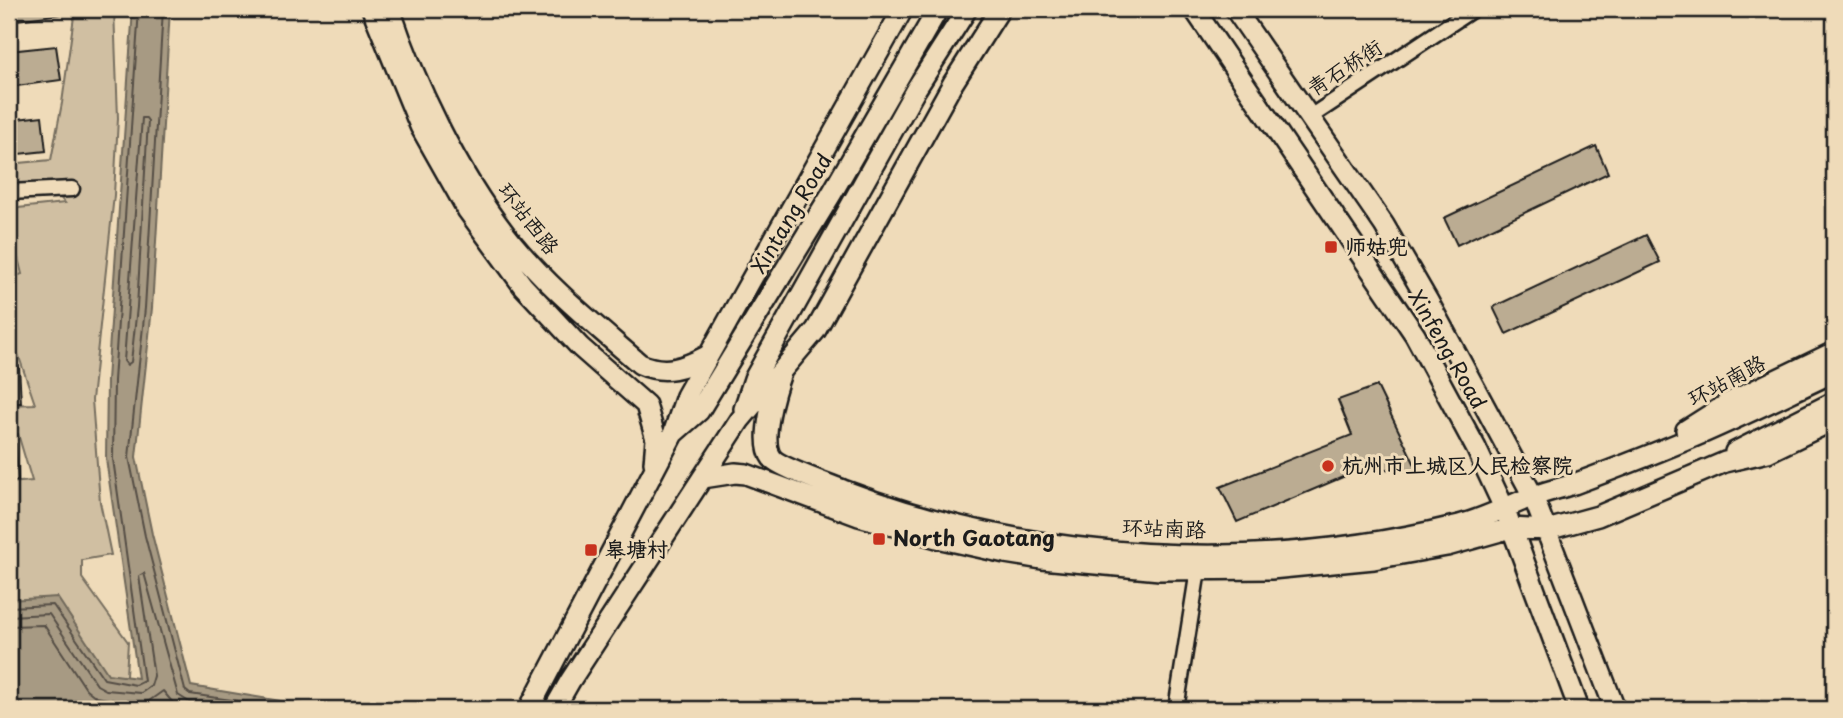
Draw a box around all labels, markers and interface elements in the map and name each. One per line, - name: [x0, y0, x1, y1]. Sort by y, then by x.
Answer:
- street label: 青石桥街: [1300, 30, 1388, 103]
- street label: Xintang Road: [742, 147, 839, 279]
- street label: 环站西路: [491, 175, 568, 261]
- place label: 师姑兜: [1345, 229, 1408, 261]
- marker: 师姑兜: [1323, 239, 1339, 255]
- street label: Xinfeng Road: [1402, 284, 1496, 414]
- street label: 环站南路: [1681, 345, 1771, 413]
- place label: 杭州市上城区人民检察院: [1342, 448, 1573, 480]
- marker: 杭州市上城区人民检察院: [1320, 458, 1336, 474]
- street label: 环站南路: [1122, 510, 1207, 544]
- place label: North Gaotang: [893, 521, 1055, 553]
- marker: North Gaotang: [871, 531, 887, 547]
- place label: 皋塘村: [605, 532, 668, 564]
- marker: 皋塘村: [583, 542, 599, 558]

